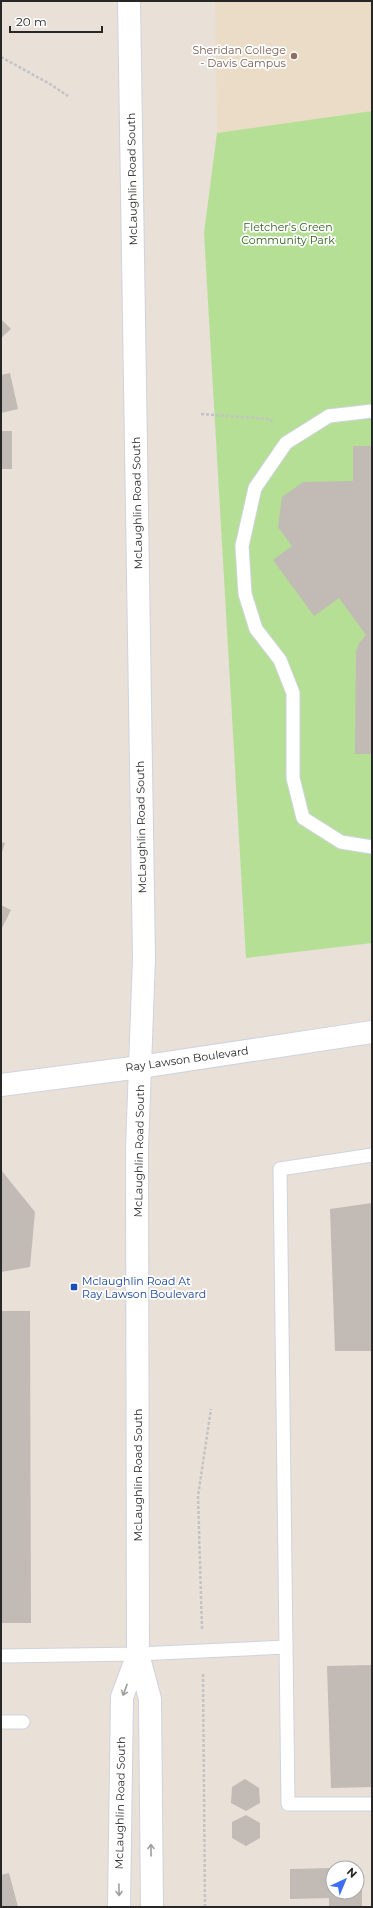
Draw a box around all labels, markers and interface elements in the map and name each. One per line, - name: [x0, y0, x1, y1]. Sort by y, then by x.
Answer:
- scale bar: [10, 8, 102, 34]
- text: 20 m: [16, 14, 47, 29]
- place label: Sheridan College - Davis Campus: [192, 43, 287, 70]
- marker: Sheridan College - Davis Campus: [289, 51, 299, 61]
- street label: McLaughlin Road South: [124, 112, 140, 246]
- park label: Fletcher's Green Community Park: [241, 220, 335, 247]
- street label: McLaughlin Road South: [129, 436, 145, 570]
- street label: McLaughlin Road South: [133, 760, 149, 894]
- street label: Ray Lawson Boulevard: [125, 1043, 249, 1075]
- street label: McLaughlin Road South: [131, 1084, 147, 1218]
- place label: Mclaughlin Road At Ray Lawson Boulevard: [82, 1274, 206, 1301]
- marker: Mclaughlin Road At Ray Lawson Boulevard: [69, 1282, 79, 1292]
- street label: McLaughlin Road South: [131, 1409, 145, 1541]
- one-way arrow: [120, 1684, 128, 1696]
- street label: McLaughlin Road South: [112, 1736, 128, 1870]
- one-way arrow: [148, 1844, 155, 1857]
- north arrow: [325, 1860, 365, 1900]
- text: N: [344, 1865, 360, 1881]
- one-way arrow: [115, 1883, 123, 1896]

